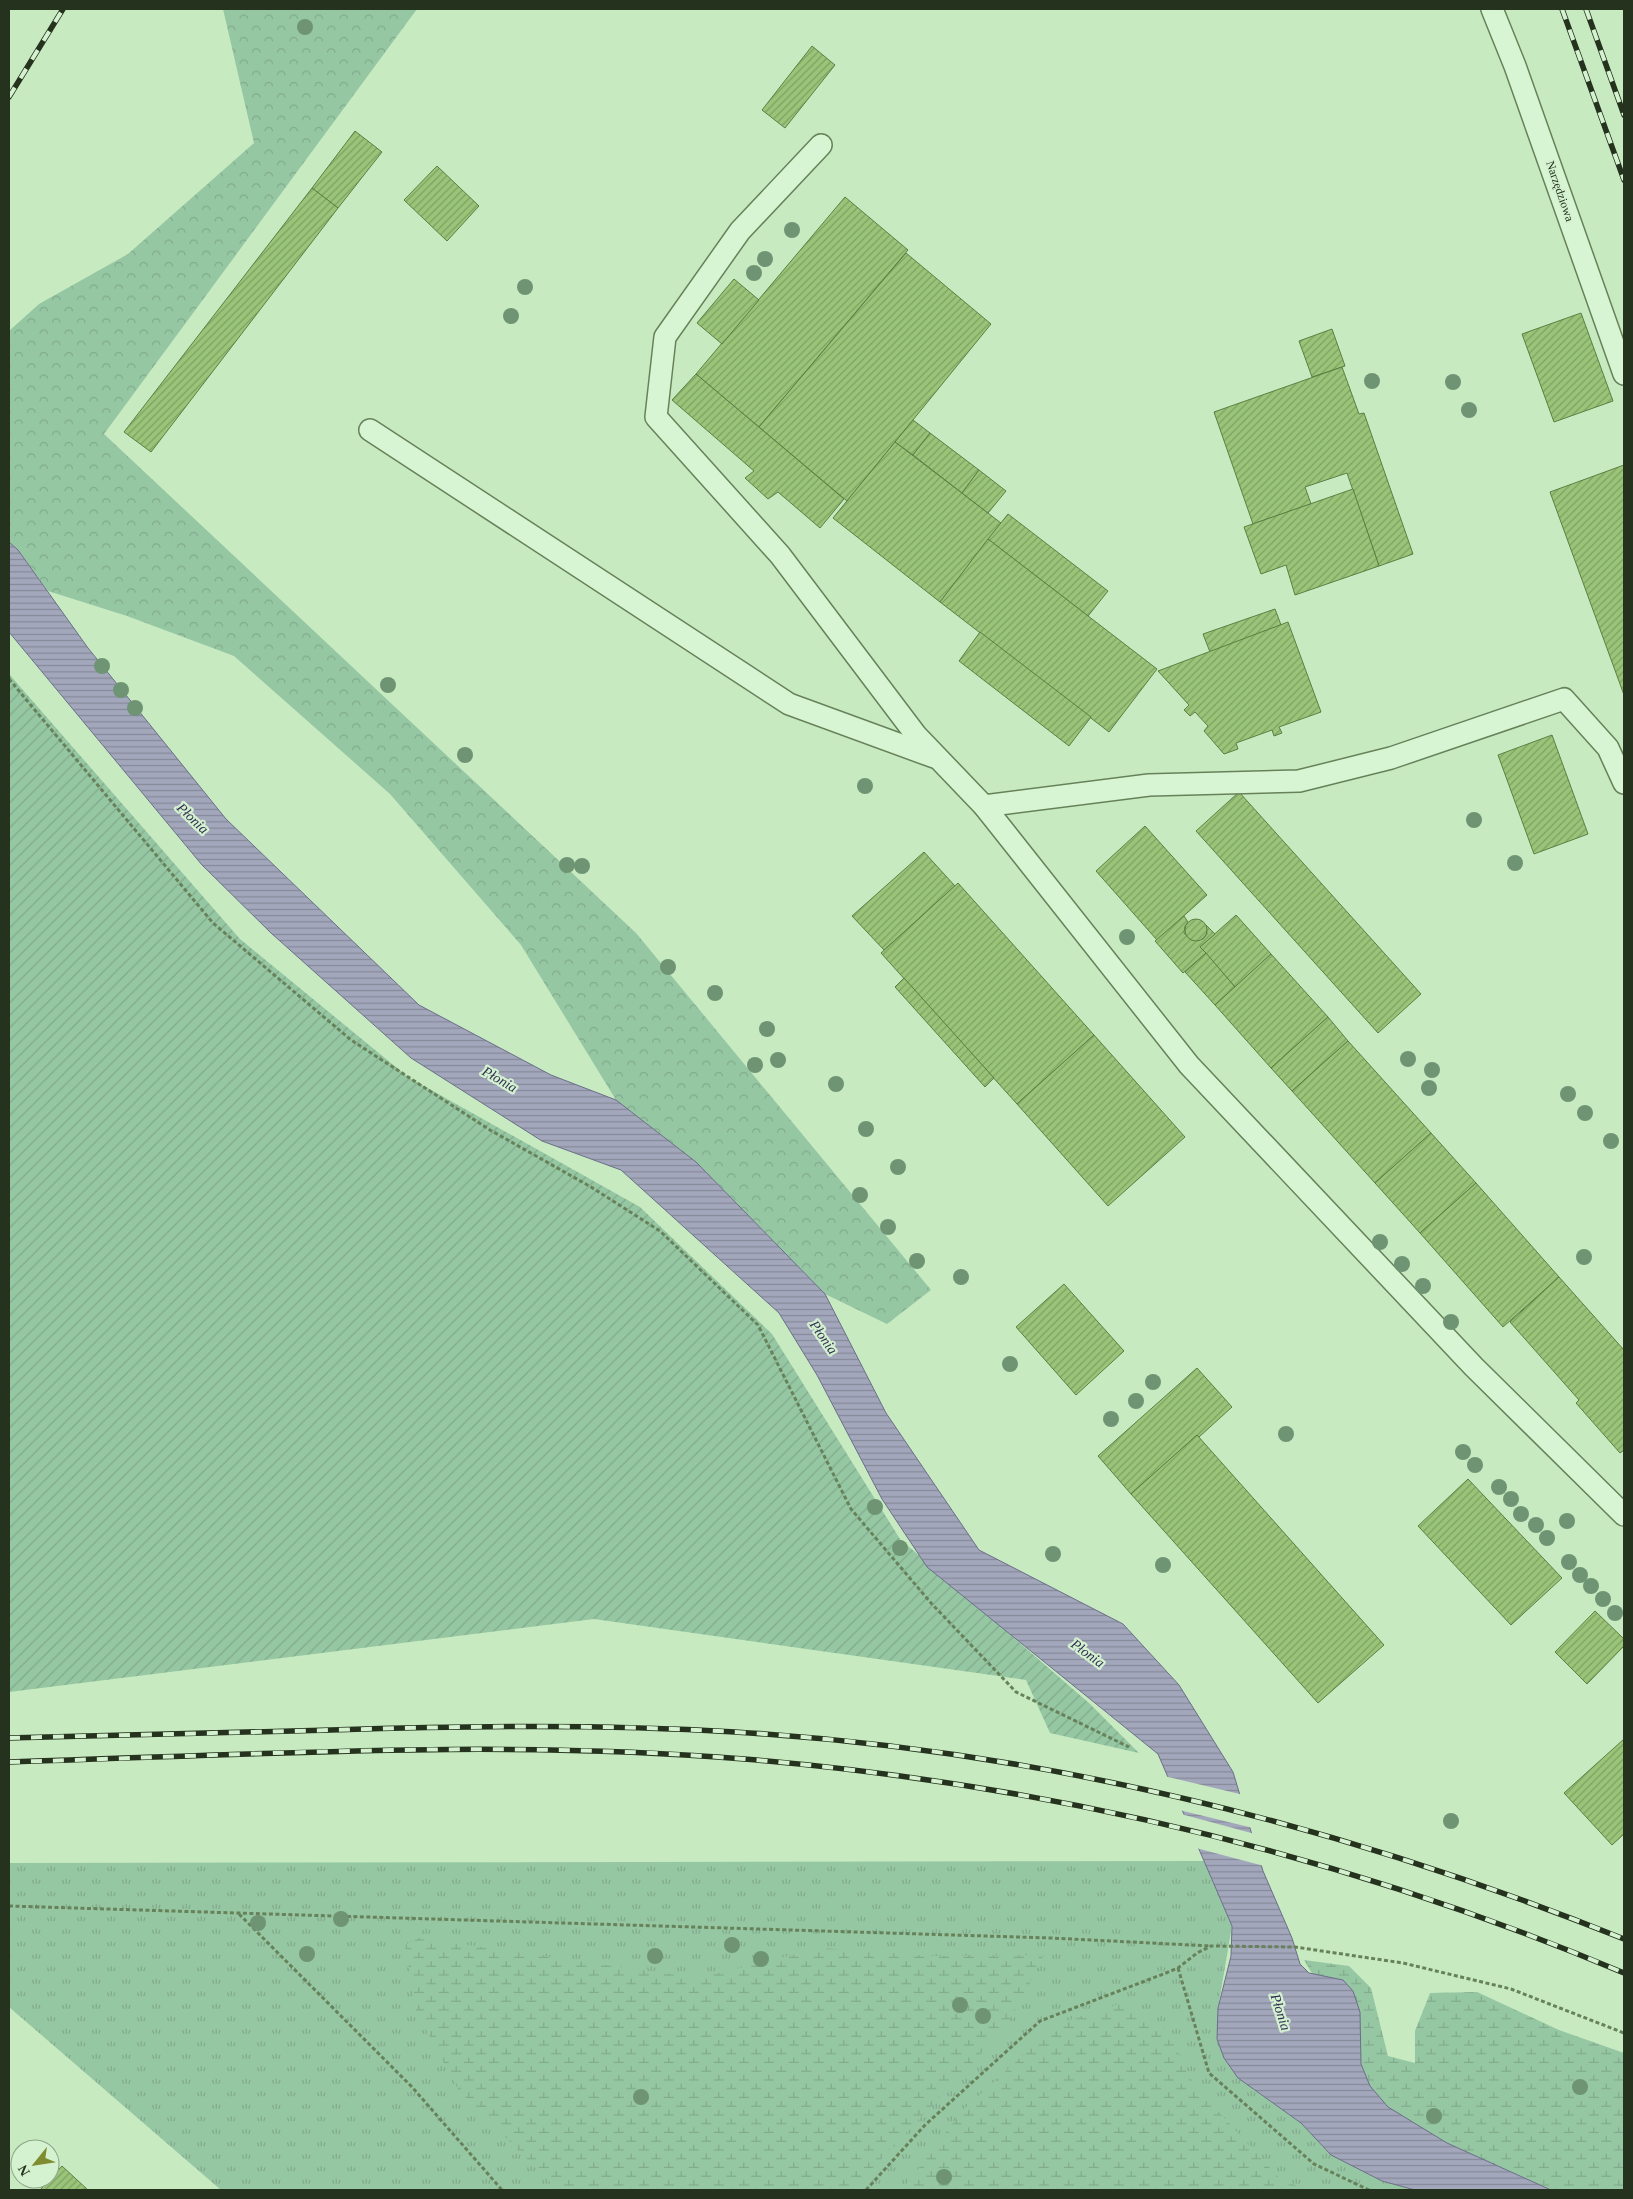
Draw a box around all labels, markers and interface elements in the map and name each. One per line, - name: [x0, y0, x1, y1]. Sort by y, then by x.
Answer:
- street label: Narzędziowa: [1543, 159, 1577, 224]
- water label: Płonia: [173, 799, 211, 837]
- water label: Płonia: [479, 1063, 520, 1095]
- water label: Płonia: [806, 1317, 840, 1357]
- water label: Płonia: [1067, 1636, 1107, 1670]
- water label: Płonia: [1267, 1991, 1293, 2032]
- north arrow: [10, 2139, 60, 2189]
- text: N: [15, 2162, 33, 2178]

